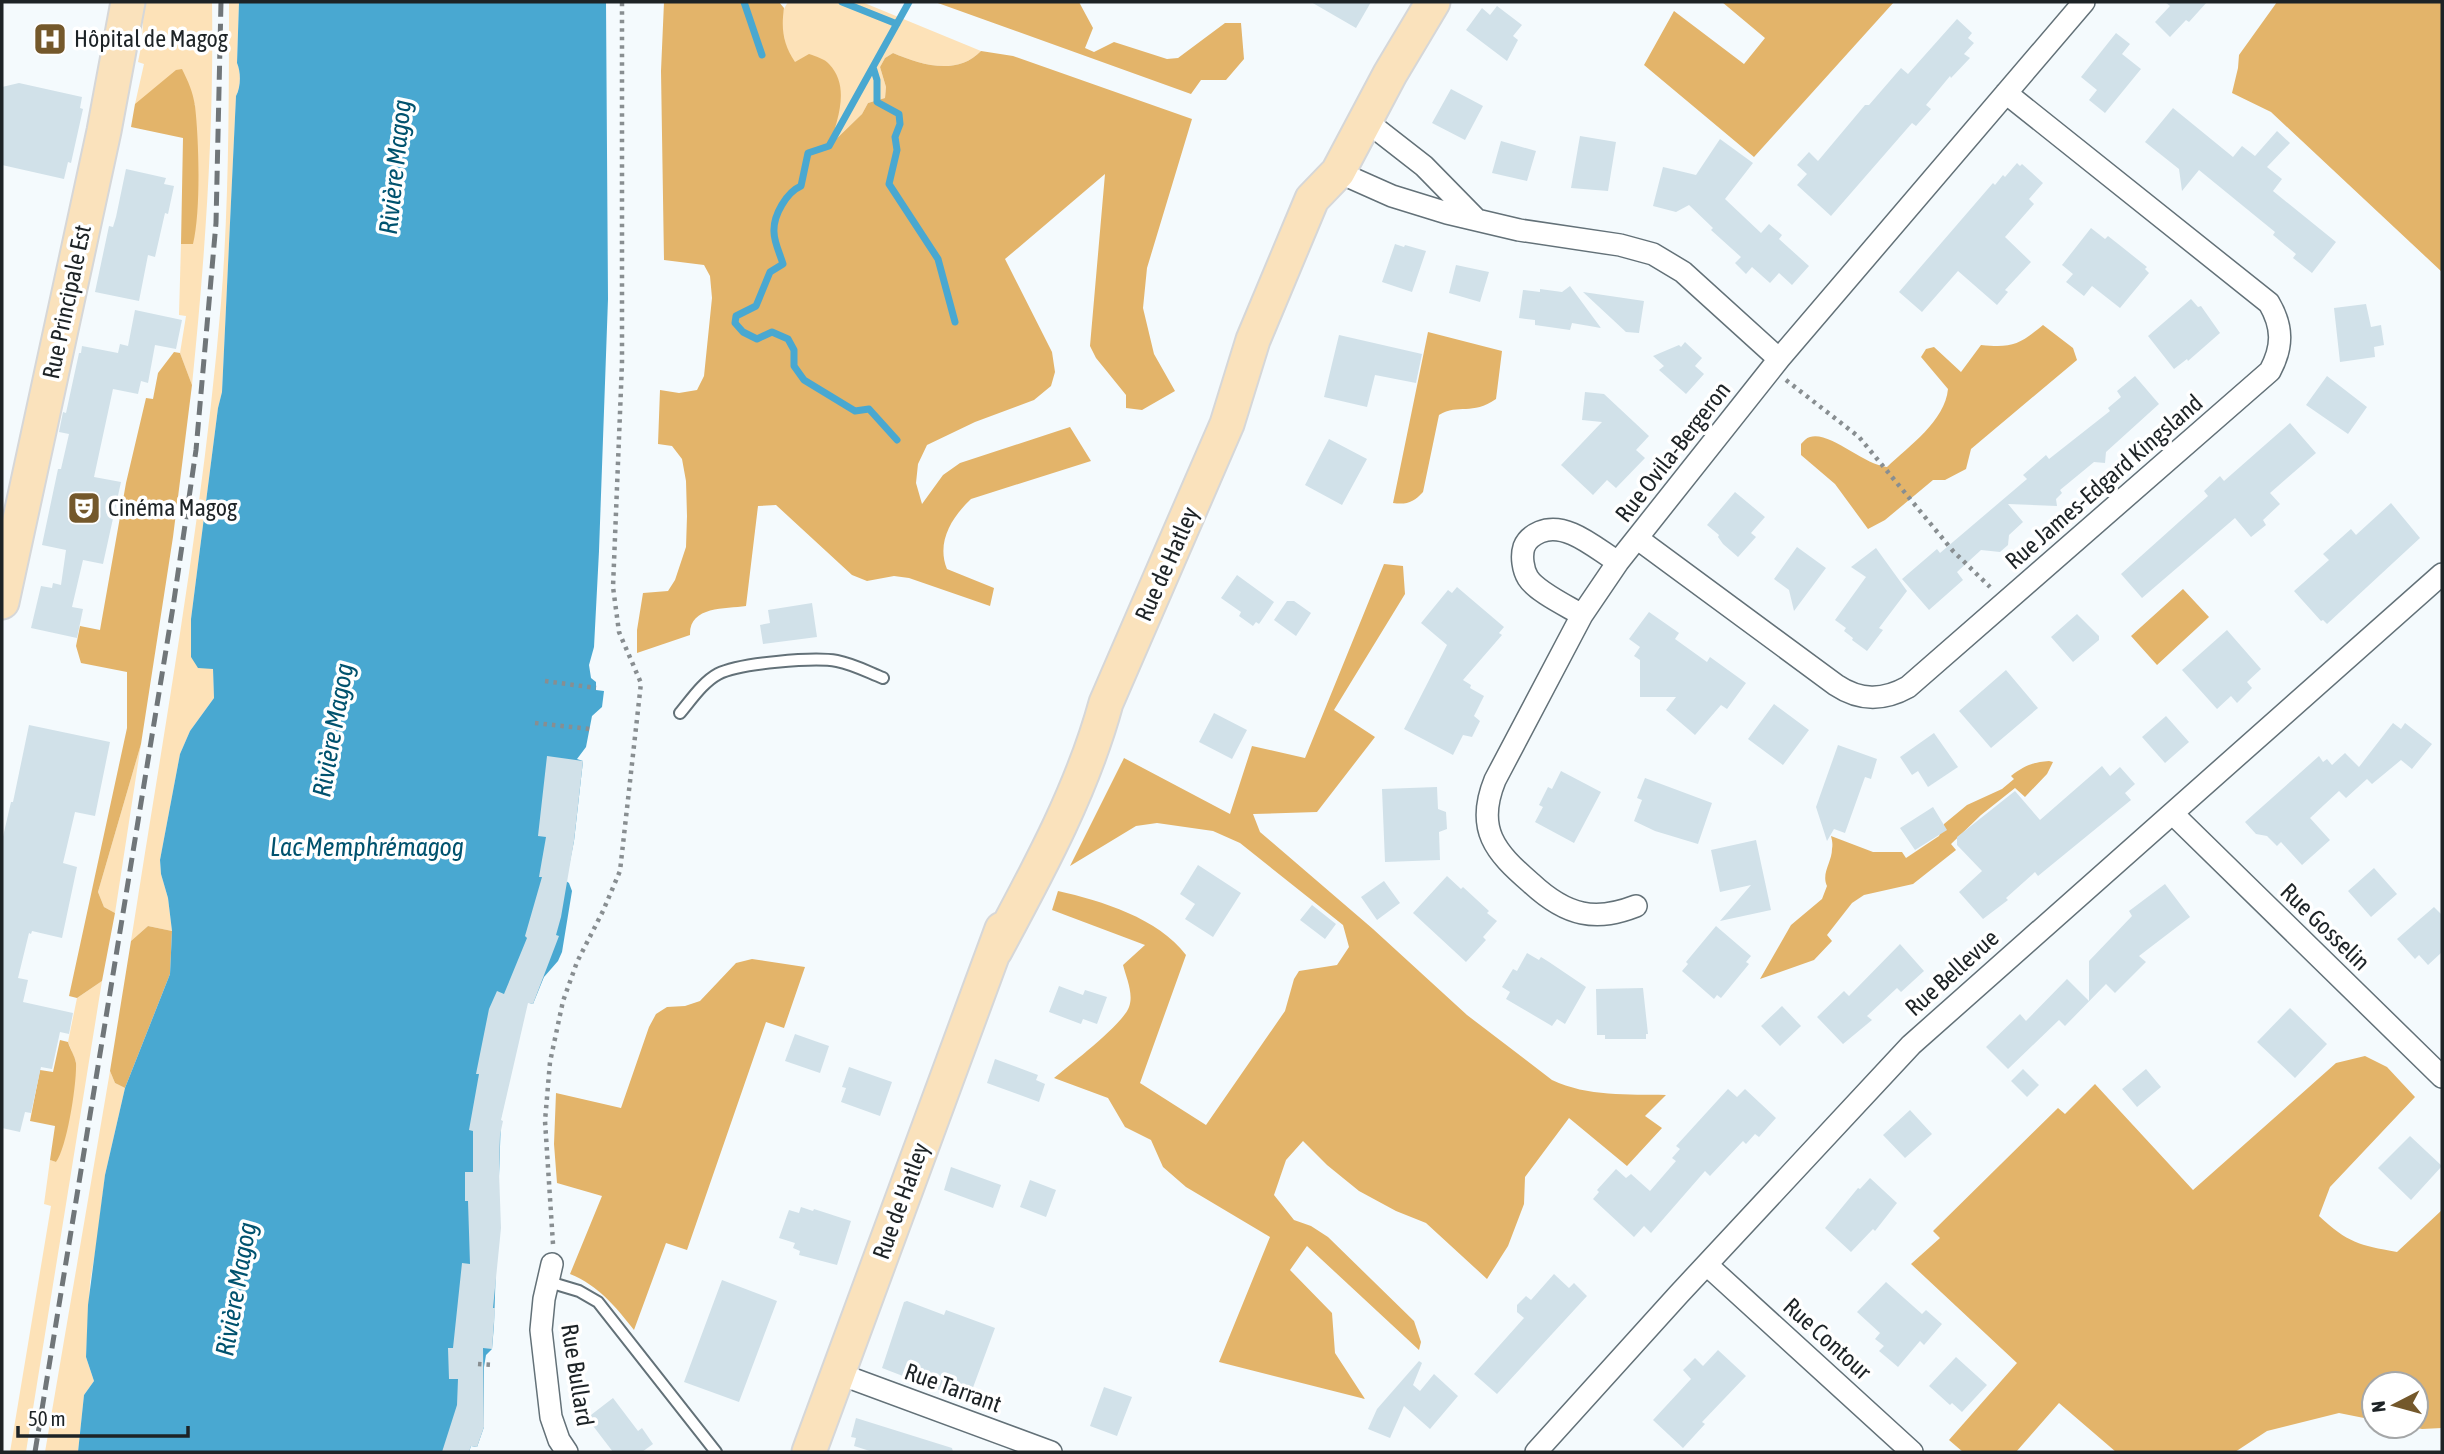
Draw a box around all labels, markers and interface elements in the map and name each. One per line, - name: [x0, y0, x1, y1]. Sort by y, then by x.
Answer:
- hospital icon: Hôpital de Magog: [31, 20, 69, 58]
- place label: Hôpital de Magog: [74, 25, 229, 52]
- water label: Rivière Magog: [373, 98, 417, 236]
- street label: Rue Principale Est: [37, 222, 96, 381]
- street label: Rue Ovila-Bergeron: [1610, 376, 1736, 527]
- street label: Rue James-Edgard Kingsland: [2000, 389, 2208, 574]
- theatre icon: Cinéma Magog: [65, 489, 103, 527]
- place label: Cinéma Magog: [108, 494, 238, 521]
- street label: Rue de Hatley: [1129, 502, 1204, 625]
- water label: Rivière Magog: [306, 661, 360, 799]
- water label: Lac Memphrémagog: [270, 832, 464, 862]
- street label: Rue Gosselin: [2275, 878, 2375, 976]
- street label: Rue Bellevue: [1900, 924, 2004, 1021]
- street label: Rue de Hatley: [867, 1139, 934, 1263]
- water label: Rivière Magog: [209, 1220, 263, 1358]
- street label: Rue Contour: [1778, 1292, 1877, 1385]
- street label: Rue Bullard: [556, 1322, 599, 1428]
- street label: Rue Tarrant: [901, 1358, 1005, 1418]
- north arrow: [2360, 1370, 2430, 1440]
- scale bar: [18, 1394, 187, 1438]
- text: N: [2367, 1400, 2390, 1414]
- text: 50 m: [28, 1406, 66, 1430]

